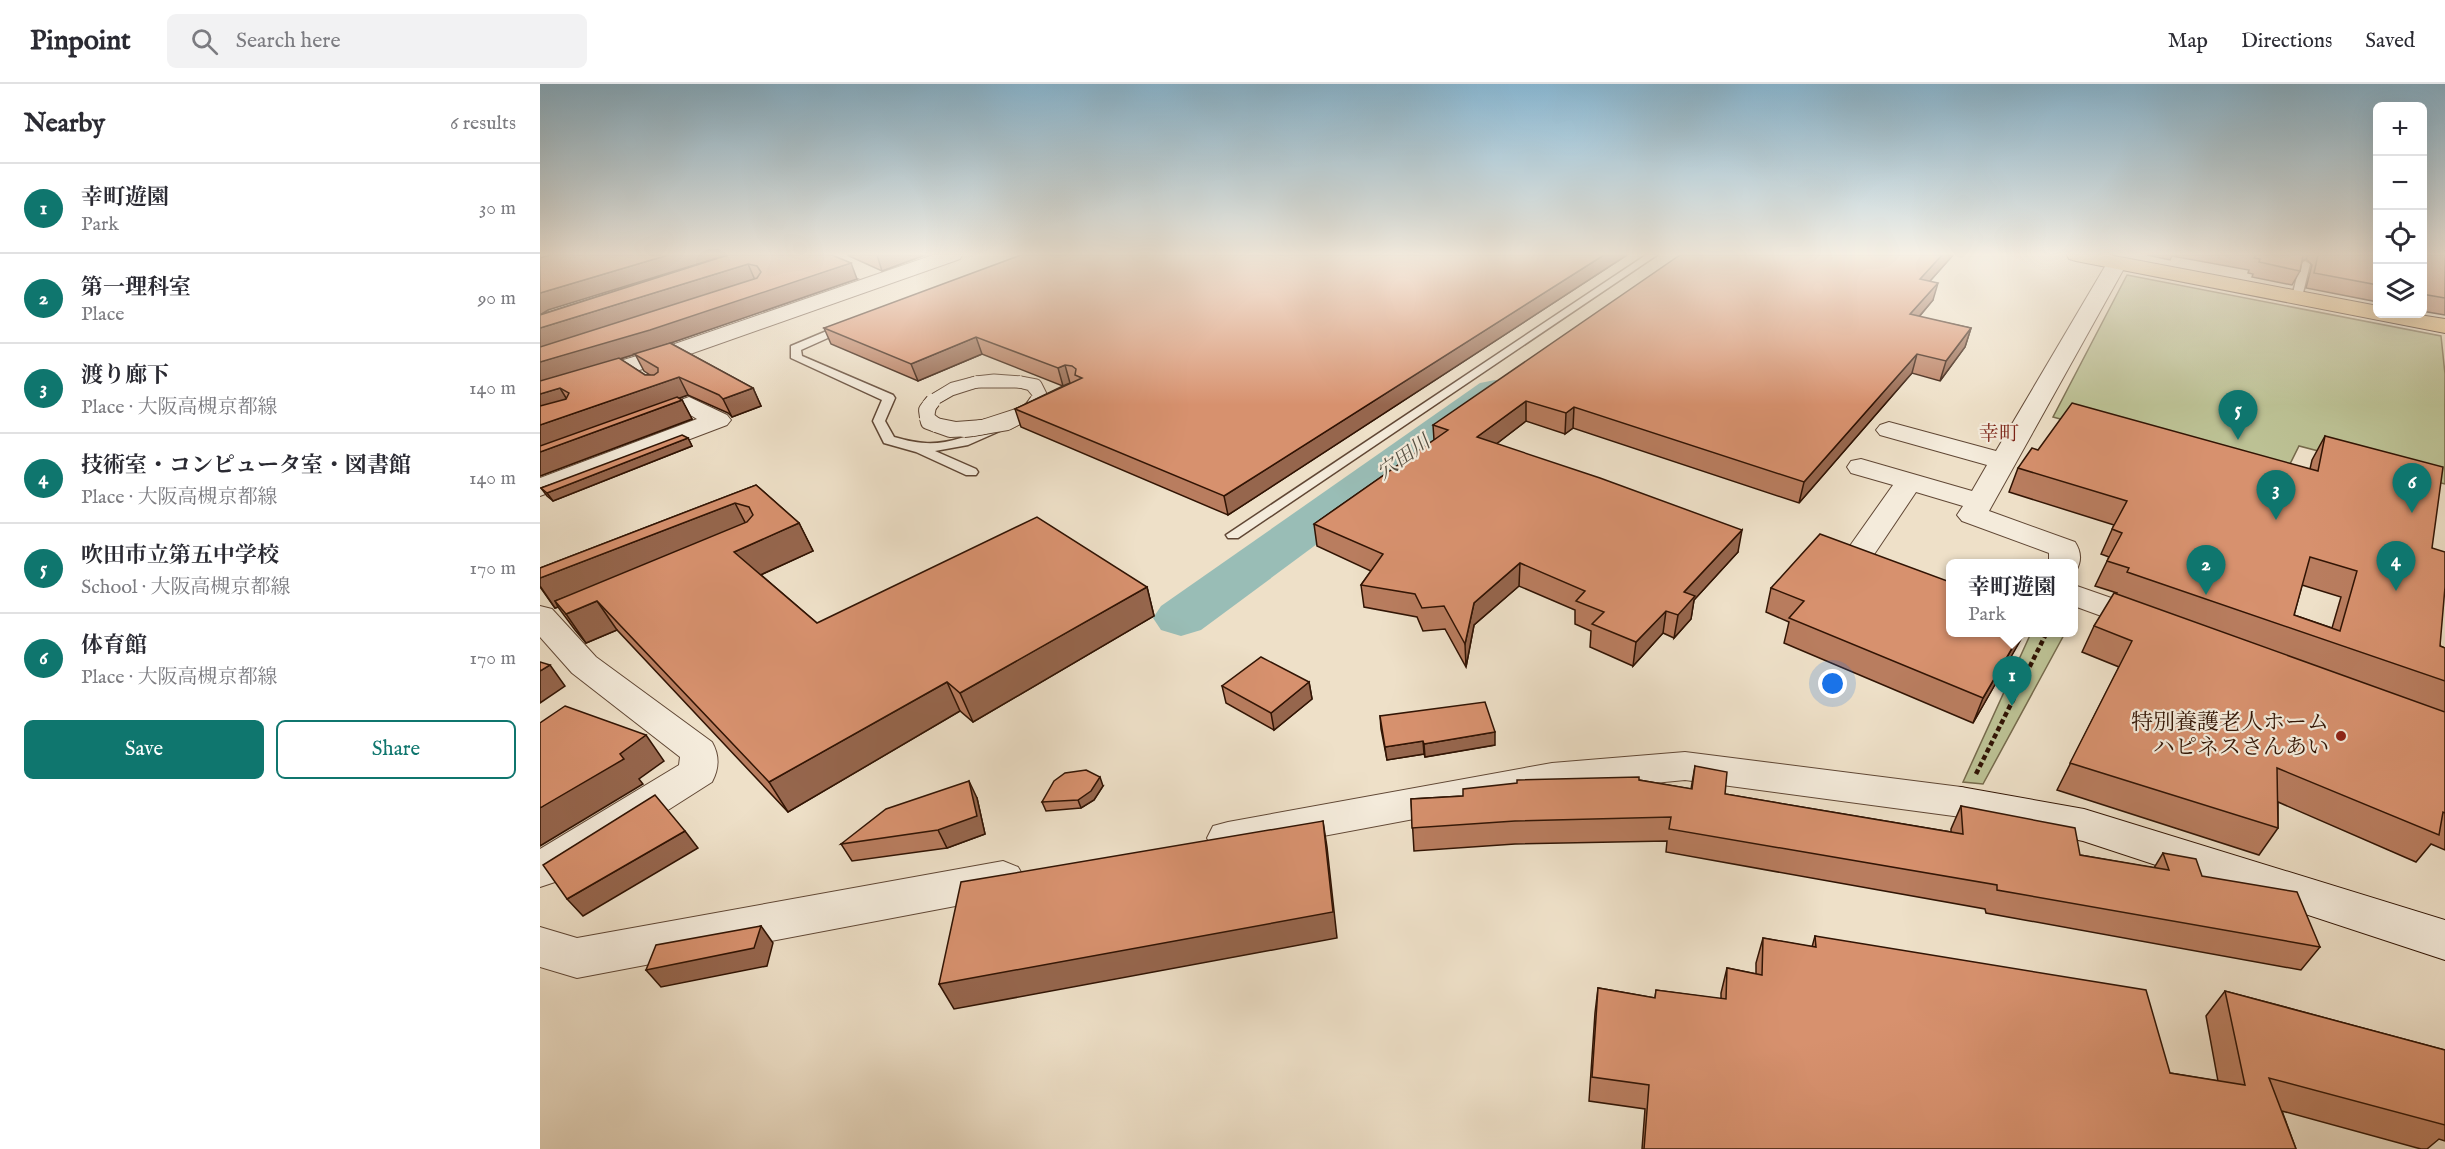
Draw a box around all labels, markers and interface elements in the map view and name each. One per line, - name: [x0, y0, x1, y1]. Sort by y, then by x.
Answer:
- search box: [167, 14, 587, 68]
- text: Pinpoint: [30, 24, 131, 59]
- icon: search: [188, 25, 221, 58]
- text: Search here: [236, 27, 341, 55]
- text: Map: [2168, 28, 2208, 55]
- text: Directions: [2241, 28, 2332, 55]
- text: Saved: [2365, 28, 2415, 55]
- map controls: [2373, 102, 2427, 318]
- button: +: [2373, 102, 2427, 156]
- text: Nearby: [24, 107, 105, 140]
- text: 6 results: [450, 111, 516, 136]
- button: −: [2373, 156, 2427, 210]
- text: 幸町遊園: [81, 184, 169, 212]
- text: 1: [40, 196, 47, 221]
- text: 30 m: [479, 196, 516, 221]
- button: locate: [2373, 210, 2427, 264]
- text: Park: [81, 212, 119, 237]
- button: layers: [2373, 264, 2427, 318]
- text: 第一理科室: [81, 274, 191, 302]
- text: 2: [39, 286, 48, 311]
- text: 90 m: [478, 286, 516, 311]
- text: Place: [81, 302, 124, 327]
- text: 渡り廊下: [81, 362, 169, 390]
- text: 3: [40, 376, 47, 401]
- text: 140 m: [469, 376, 516, 401]
- pin: 5: [2218, 390, 2258, 440]
- text: Place · 大阪高槻京都線: [81, 395, 278, 420]
- district label: 幸町: [1979, 422, 2019, 447]
- water label: 穴田川: [1372, 429, 1437, 486]
- text: 技術室・コンピュータ室・図書館: [81, 452, 411, 480]
- pin: 6: [2392, 464, 2432, 513]
- text: 4: [39, 466, 48, 491]
- text: 140 m: [469, 466, 516, 491]
- pin: 3: [2256, 470, 2296, 520]
- text: Place · 大阪高槻京都線: [81, 485, 278, 510]
- text: 吹田市立第五中学校: [81, 542, 279, 570]
- pin: 4: [2376, 542, 2416, 591]
- pin: 2: [2186, 546, 2226, 595]
- text: 5: [40, 556, 47, 581]
- text: 170 m: [470, 556, 516, 581]
- popup: [1946, 559, 2078, 637]
- text: 幸町遊園: [1968, 574, 2056, 602]
- text: School · 大阪高槻京都線: [81, 575, 291, 600]
- text: Park: [1968, 602, 2006, 627]
- text: 体育館: [81, 632, 147, 660]
- text: 6: [39, 646, 48, 671]
- text: 170 m: [470, 646, 516, 671]
- pin: 1: [1992, 656, 2032, 706]
- text: Place · 大阪高槻京都線: [81, 665, 278, 690]
- your location: [1818, 669, 1847, 698]
- place label: 特別養護老人ホーム ハピネスさんあい: [2131, 709, 2329, 762]
- button: Save: [24, 720, 264, 779]
- button: Share: [276, 720, 516, 779]
- marker: 特別養護老人ホーム ハピネスさんあい: [2334, 729, 2348, 743]

